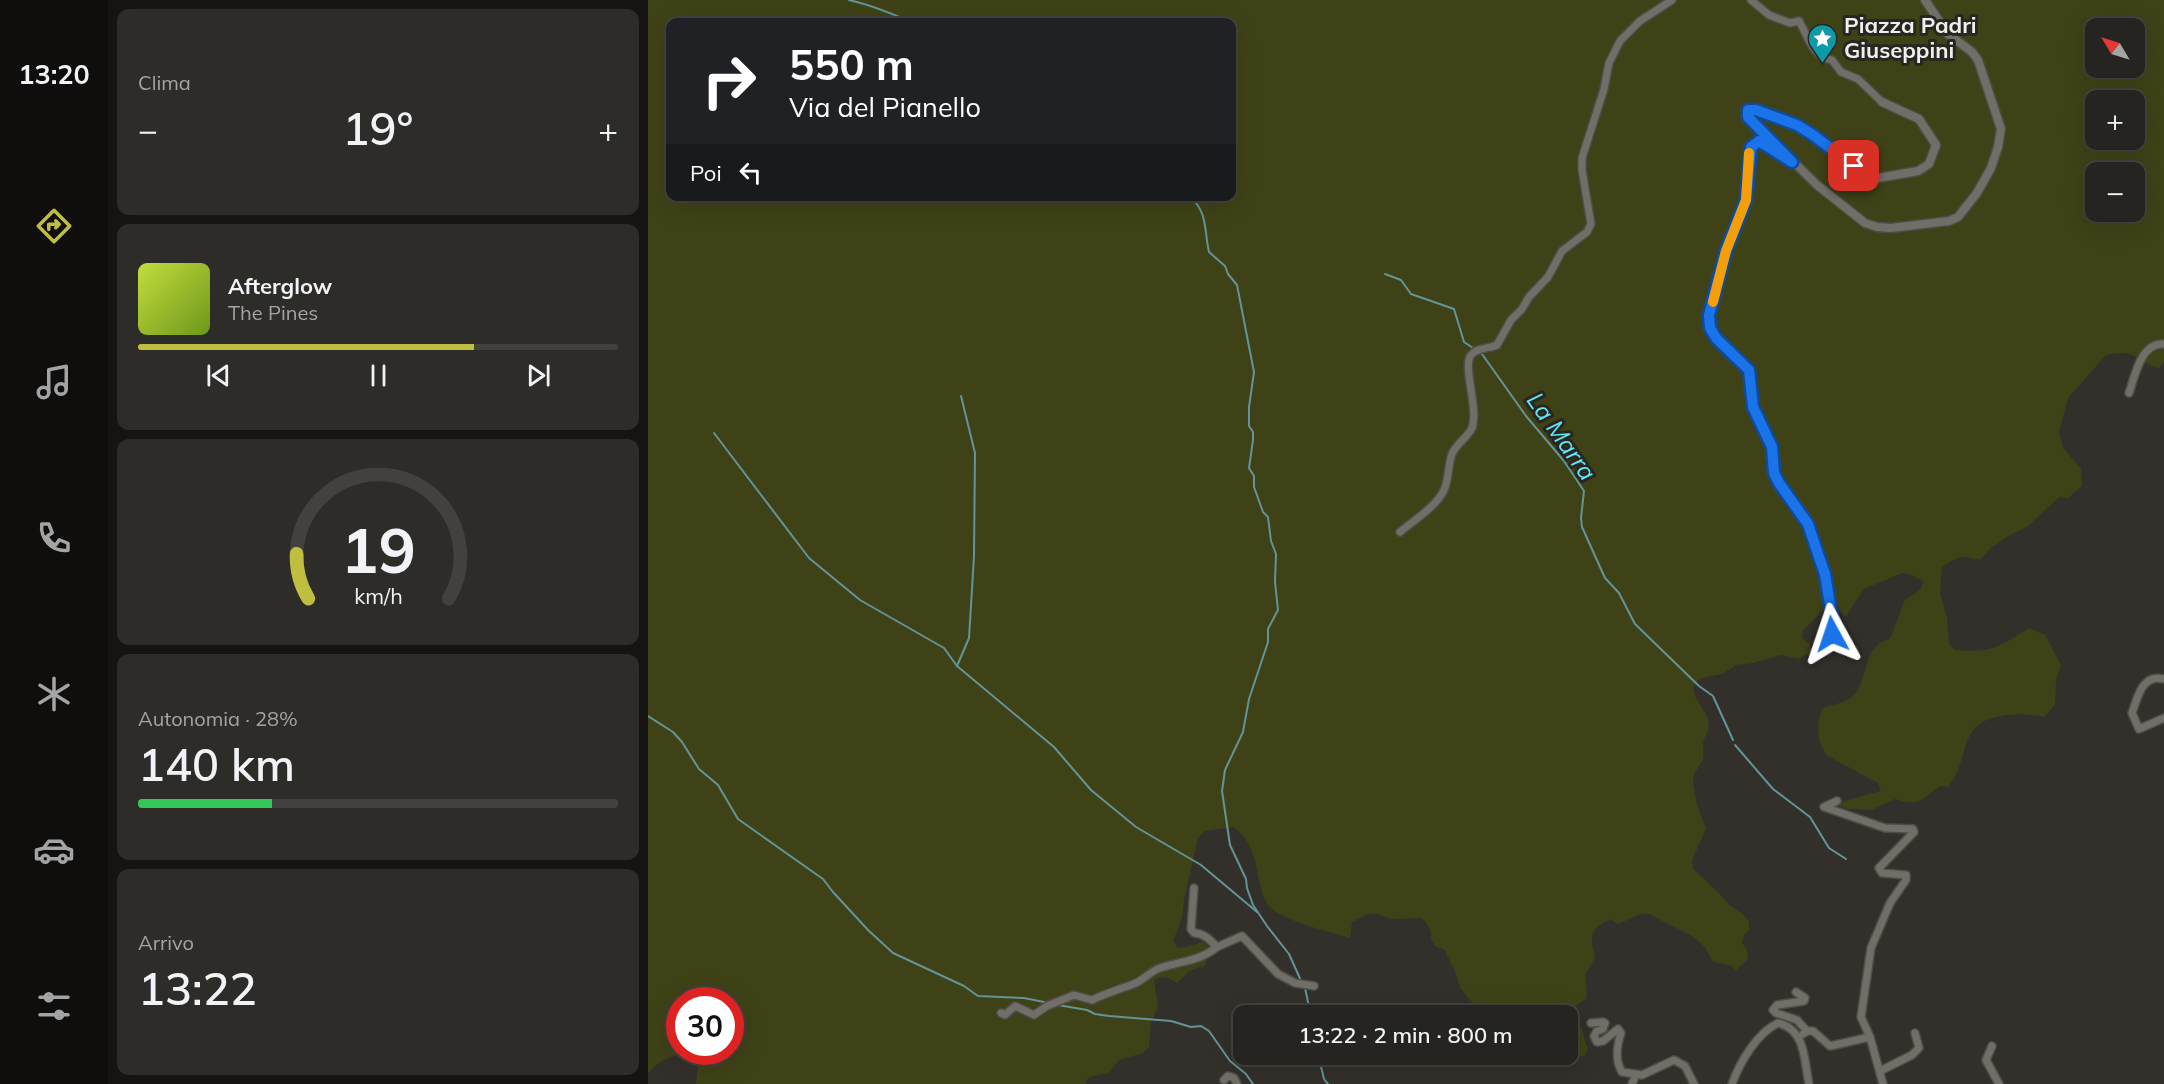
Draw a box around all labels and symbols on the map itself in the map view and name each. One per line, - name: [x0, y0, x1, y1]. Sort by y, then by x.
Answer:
- place label: Piazza Padri Giuseppini: [1844, 11, 1977, 64]
- north arrow: [2085, 18, 2145, 78]
- place icon: Piazza Padri Giuseppini: [1807, 22, 1839, 64]
- pin: [1828, 140, 1879, 191]
- water label: La Marra: [1521, 386, 1603, 486]
- position arrow: [1800, 602, 1864, 666]
- speed limit sign: 30: [666, 987, 744, 1065]

